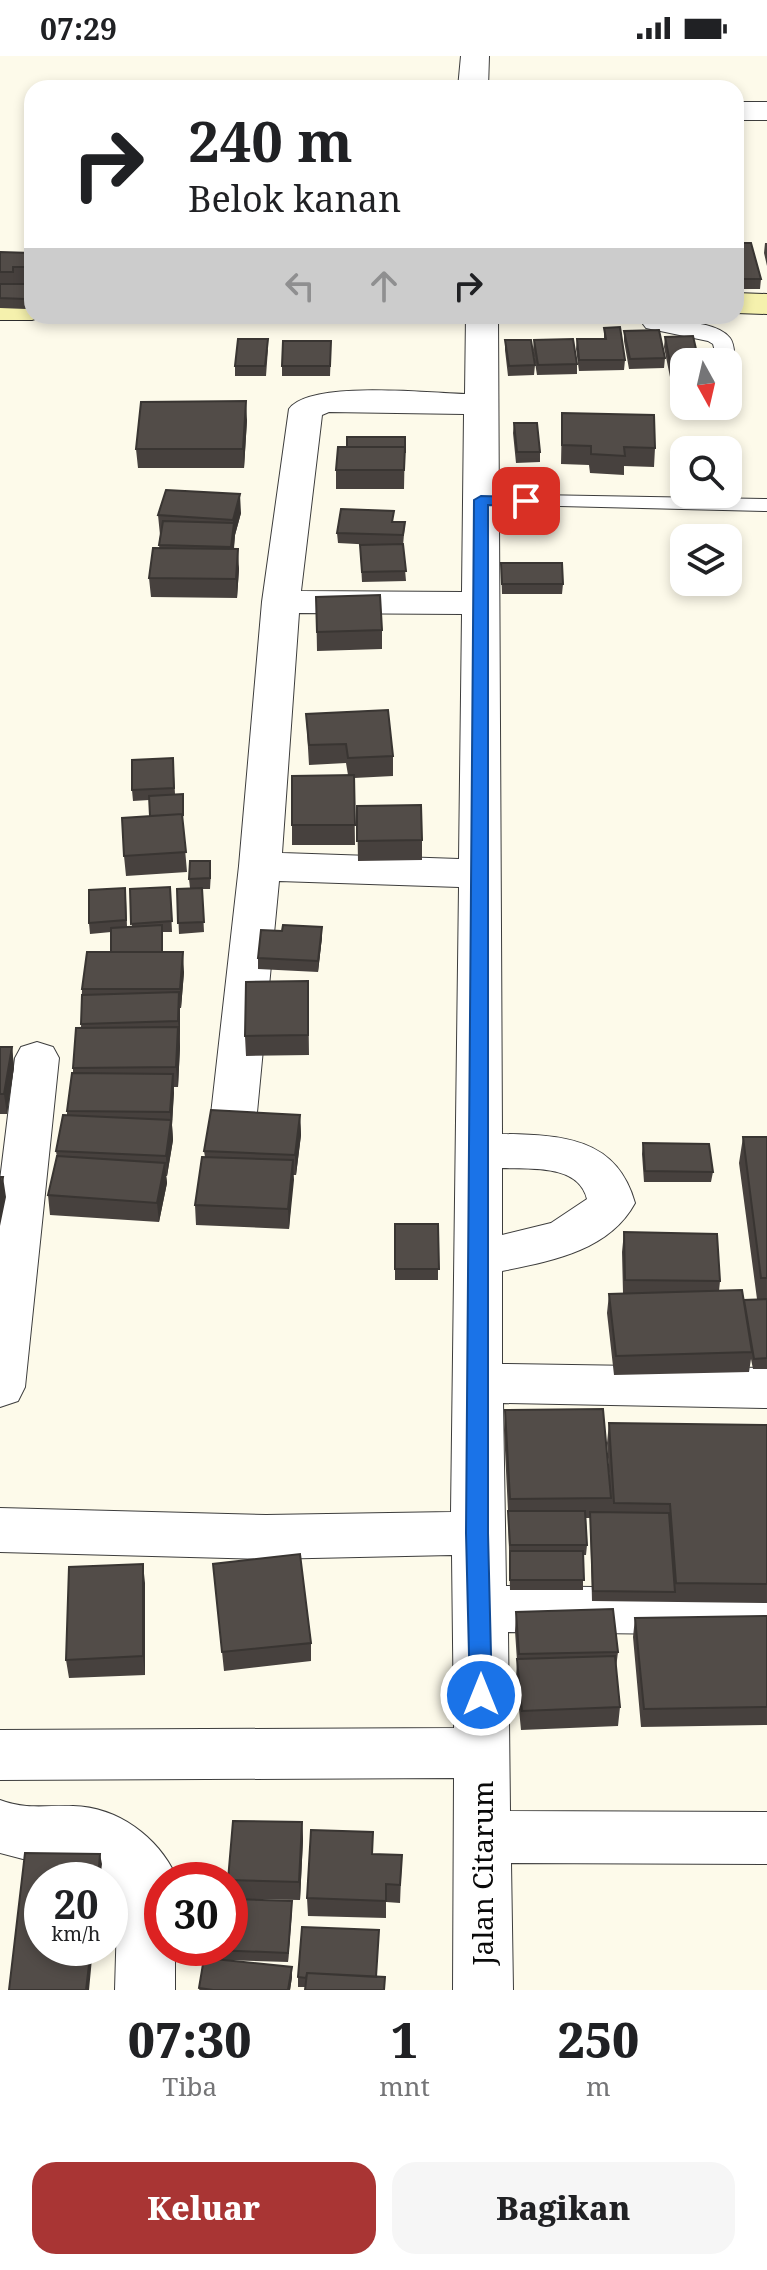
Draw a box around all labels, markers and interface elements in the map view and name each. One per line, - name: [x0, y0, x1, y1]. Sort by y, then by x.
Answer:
- text: 07:29: [40, 8, 117, 49]
- text: 240 m: [188, 102, 353, 178]
- icon: right: [56, 112, 160, 216]
- text: Belok kanan: [188, 174, 401, 223]
- icon: left: [278, 264, 322, 308]
- icon: ahead: [362, 264, 406, 308]
- icon: right: [446, 264, 490, 308]
- north arrow: [670, 348, 742, 420]
- map controls: [670, 348, 742, 596]
- button: search: [670, 436, 742, 508]
- pin: [492, 467, 560, 535]
- icon: arrive: [504, 479, 548, 523]
- button: layers: [670, 524, 742, 596]
- position arrow: [439, 1653, 523, 1737]
- street label: Jalan Citarum: [463, 1781, 501, 1966]
- speed limit sign: 30: [144, 1862, 248, 1966]
- text: 20: [53, 1876, 99, 1931]
- text: km/h: [51, 1920, 101, 1947]
- text: 07:30: [128, 2007, 252, 2072]
- text: 1: [391, 2007, 418, 2072]
- text: 250: [558, 2007, 639, 2072]
- text: Tiba: [162, 2068, 217, 2104]
- text: mnt: [379, 2068, 430, 2104]
- text: m: [586, 2068, 611, 2104]
- button: Keluar: [32, 2162, 376, 2254]
- button: Bagikan: [392, 2162, 735, 2254]

